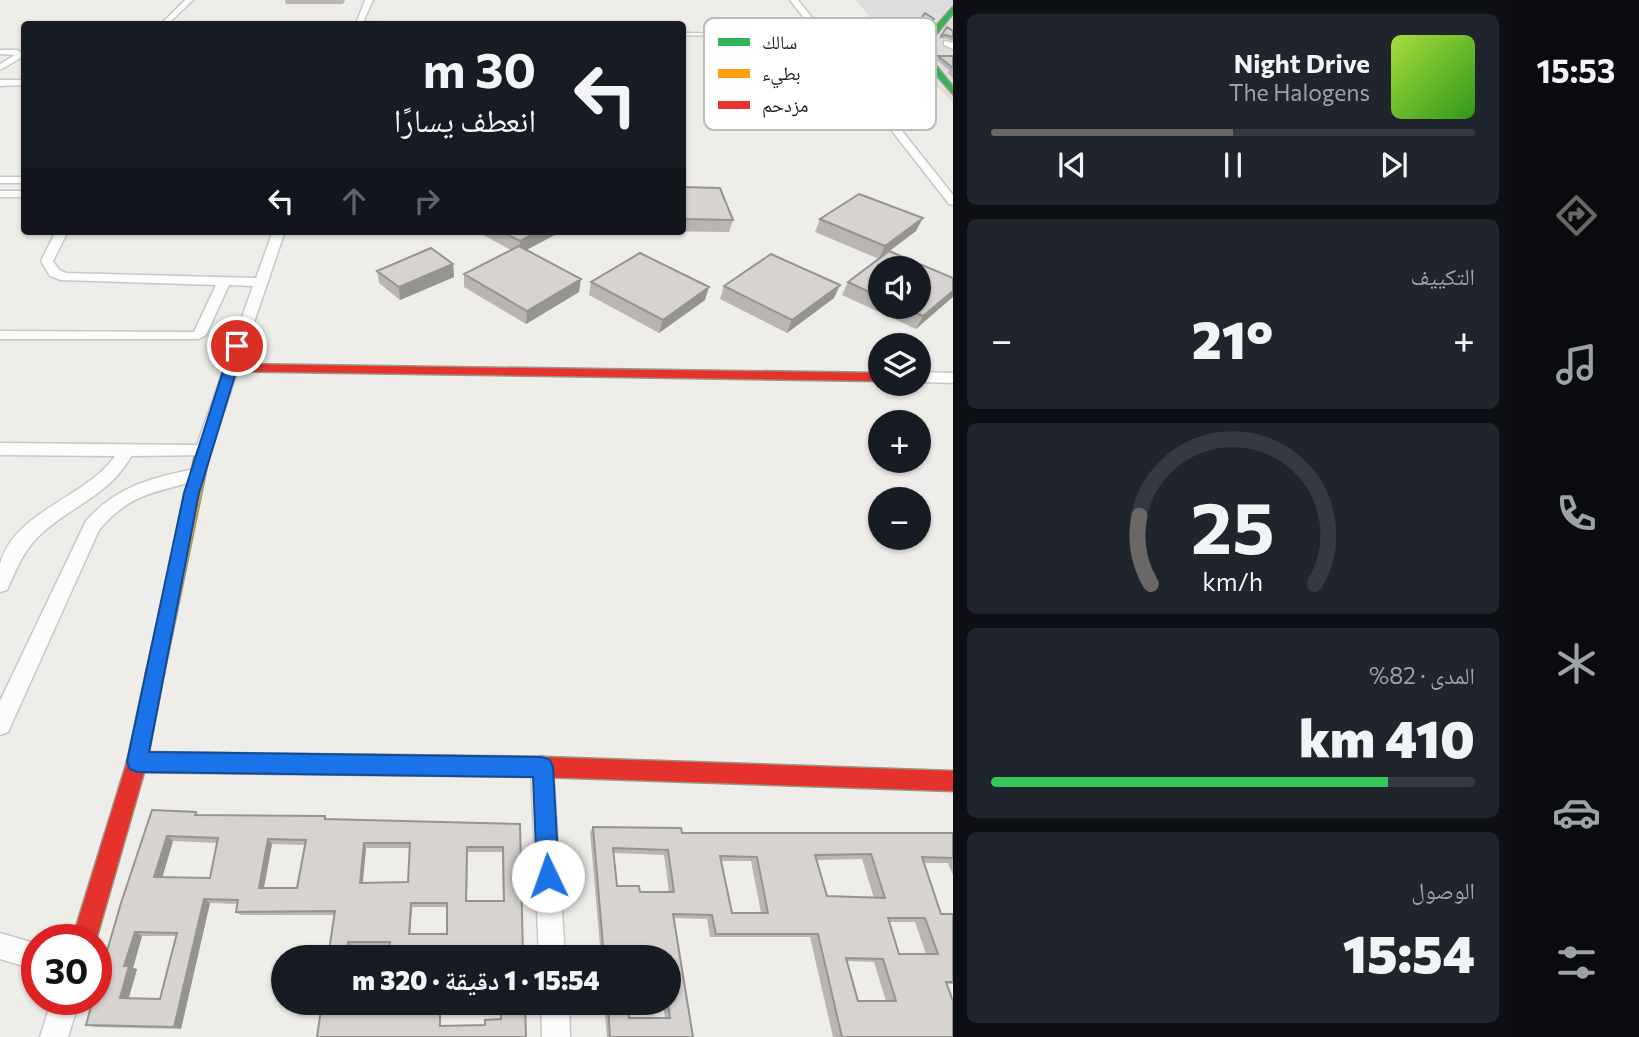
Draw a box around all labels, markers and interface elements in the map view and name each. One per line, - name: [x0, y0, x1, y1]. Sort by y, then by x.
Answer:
- legend: [704, 18, 936, 130]
- text: سالك: [762, 30, 797, 53]
- text: 30 m: [423, 38, 536, 98]
- text: Night Drive: [1234, 47, 1370, 78]
- icon: left: [560, 49, 651, 140]
- text: 15:53: [1537, 50, 1615, 90]
- text: بطيء: [762, 61, 801, 89]
- text: The Halogens: [1229, 78, 1370, 106]
- text: مزدحم: [762, 93, 808, 118]
- text: انعطف يسارًا: [394, 99, 536, 139]
- icon: previous: [1053, 146, 1091, 184]
- icon: pause: [1214, 146, 1252, 184]
- icon: next: [1375, 146, 1413, 184]
- icon: left: [262, 182, 300, 220]
- icon: ahead: [335, 182, 373, 220]
- icon: right: [408, 182, 446, 220]
- icon: directions: [1552, 191, 1601, 240]
- map controls: [868, 256, 931, 550]
- button: sound: [868, 256, 931, 319]
- text: التكييف: [1410, 262, 1475, 290]
- text: 21°: [1192, 306, 1273, 370]
- text: −: [991, 315, 1013, 362]
- text: +: [1453, 315, 1475, 362]
- pin: [207, 316, 267, 376]
- icon: arrive: [218, 327, 256, 365]
- button: layers: [868, 333, 931, 396]
- icon: music: [1552, 340, 1601, 389]
- button: +: [868, 410, 931, 473]
- text: 25: [1191, 481, 1275, 570]
- button: −: [868, 487, 931, 550]
- icon: phone: [1552, 489, 1601, 538]
- text: km/h: [1203, 566, 1263, 596]
- icon: climate: [1552, 639, 1601, 688]
- text: المدى · 82%: [1369, 661, 1475, 689]
- text: 410 km: [1299, 705, 1475, 769]
- icon: car: [1552, 788, 1601, 837]
- position arrow: [511, 839, 585, 913]
- text: الوصول: [1411, 876, 1475, 904]
- text: 15:54: [1343, 920, 1475, 984]
- speed limit sign: 30: [21, 924, 112, 1015]
- icon: filters: [1552, 938, 1601, 987]
- text: 15:54 · 1 دقيقة · 320 m: [352, 964, 600, 995]

